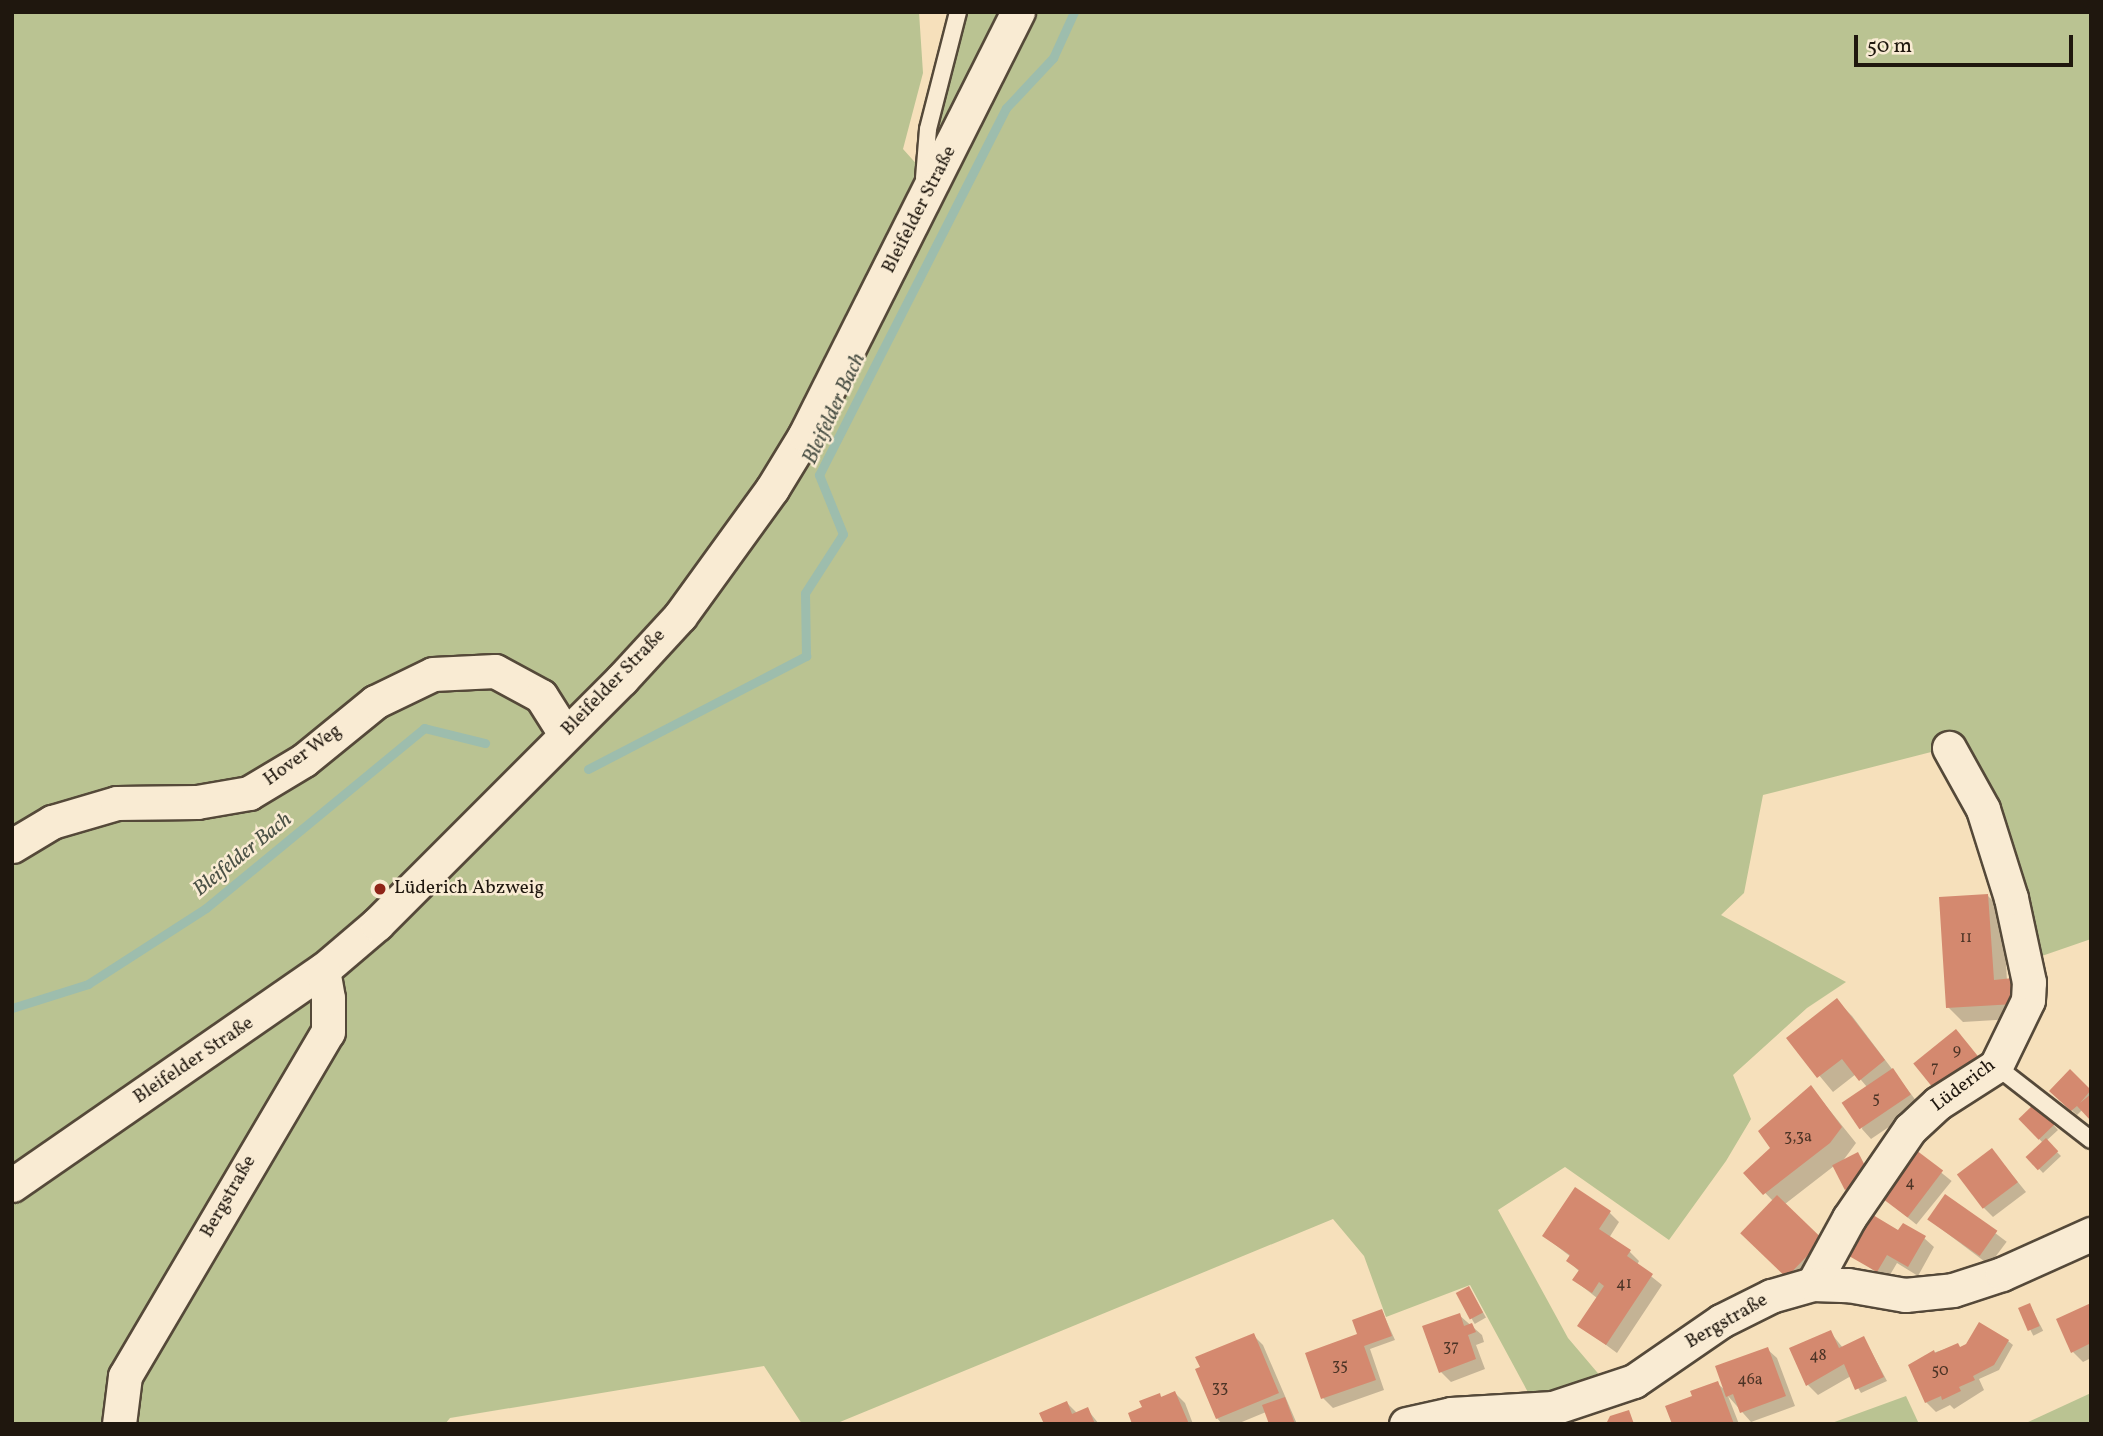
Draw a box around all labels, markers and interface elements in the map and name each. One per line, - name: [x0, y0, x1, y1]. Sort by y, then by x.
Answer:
- scale bar: [1858, 21, 2077, 65]
- text: 50 m: [1867, 32, 1912, 61]
- street label: Bleifelder Straße: [878, 143, 962, 277]
- water label: Bleifelder Bach: [798, 349, 872, 469]
- street label: Bleifelder Straße: [557, 625, 671, 741]
- street label: Hover Weg: [259, 720, 347, 792]
- water label: Bleifelder Bach: [189, 808, 297, 902]
- place label: Lüderich Abzweig: [394, 878, 544, 900]
- marker: Lüderich Abzweig: [372, 881, 388, 897]
- house number: 11: [1960, 928, 1972, 948]
- street label: Bleifelder Straße: [130, 1012, 258, 1110]
- house number: 9: [1953, 1041, 1961, 1061]
- street label: Lüderich: [1928, 1055, 2000, 1117]
- house number: 7: [1931, 1058, 1939, 1078]
- house number: 5: [1872, 1089, 1880, 1109]
- house number: 3,3a: [1784, 1127, 1812, 1147]
- street label: Bergstraße: [196, 1152, 262, 1242]
- house number: 4: [1905, 1173, 1915, 1193]
- house number: 41: [1616, 1274, 1632, 1294]
- street label: Bergstraße: [1682, 1289, 1772, 1355]
- house number: 37: [1443, 1337, 1459, 1357]
- house number: 48: [1809, 1346, 1827, 1366]
- house number: 35: [1332, 1356, 1348, 1376]
- house number: 50: [1932, 1361, 1948, 1381]
- house number: 46a: [1737, 1370, 1763, 1390]
- house number: 33: [1212, 1378, 1228, 1398]

